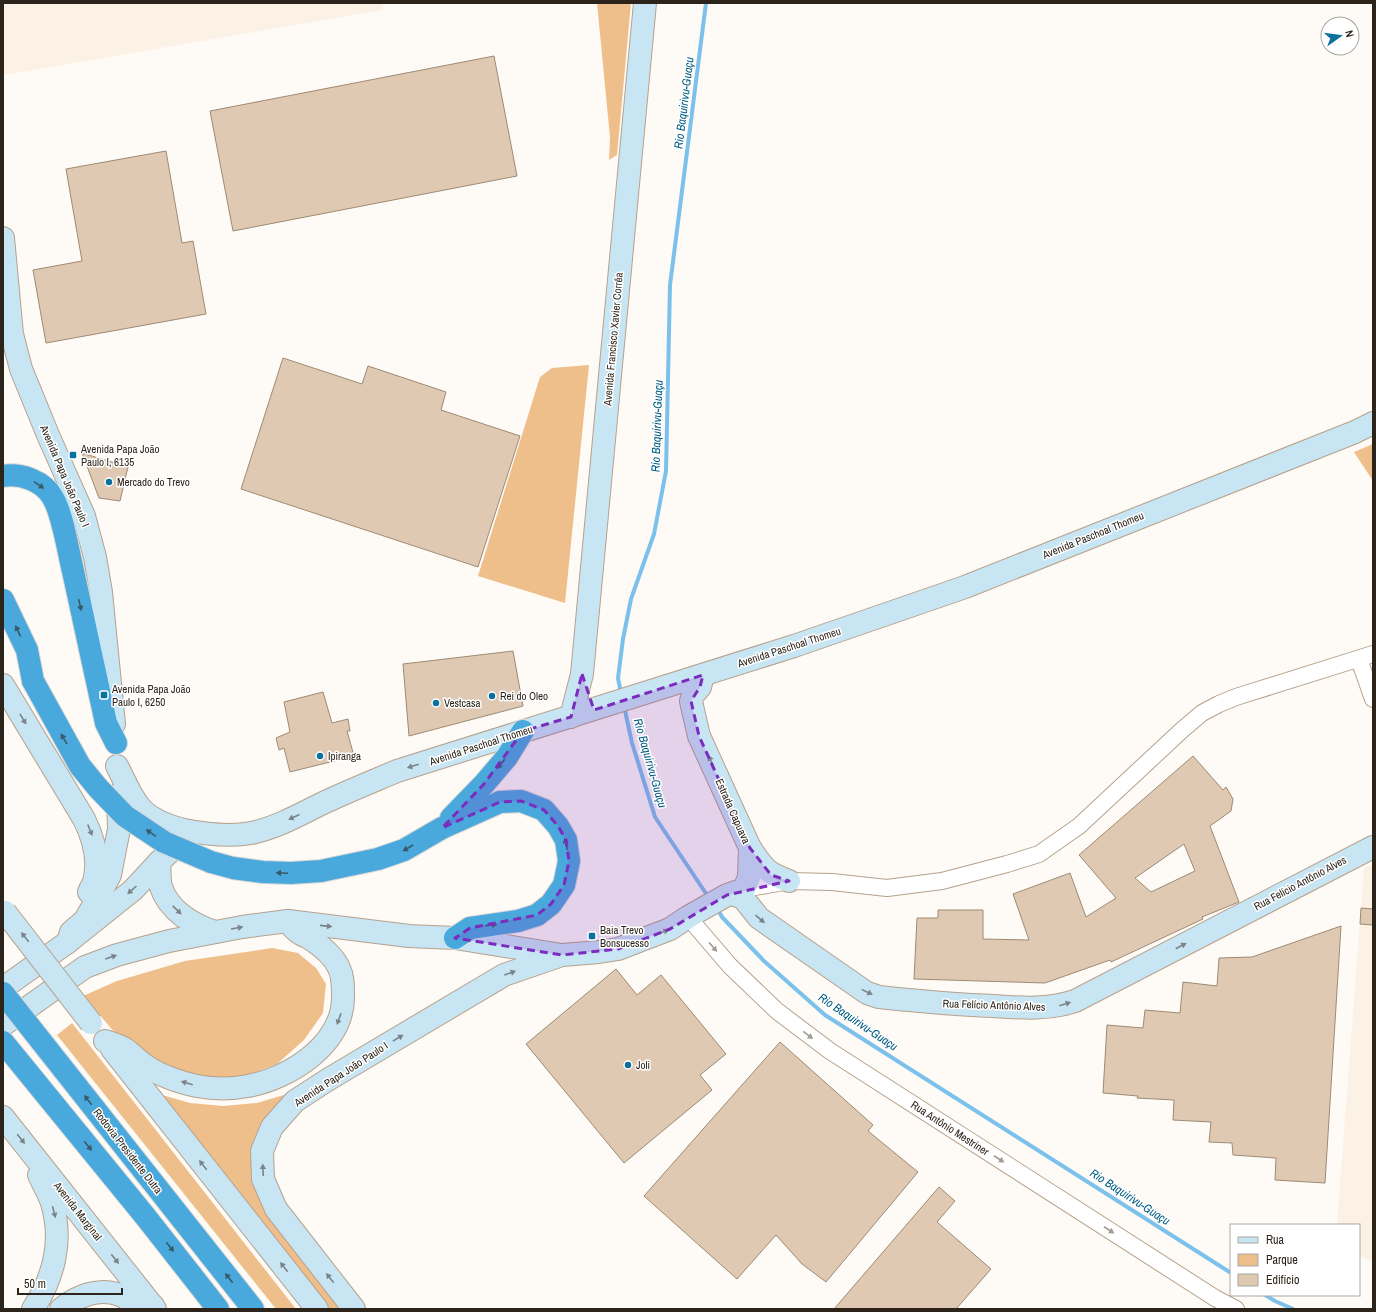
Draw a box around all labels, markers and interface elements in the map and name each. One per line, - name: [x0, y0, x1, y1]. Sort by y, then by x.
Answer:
- north arrow: [1320, 16, 1360, 56]
- text: N: [1342, 29, 1357, 38]
- water label: Rio Baquirivu-Guaçu: [670, 56, 698, 150]
- street label: Avenida Francisco Xavier Corrêa: [600, 272, 626, 407]
- water label: Rio Baquirivu-Guaçu: [647, 379, 667, 472]
- street label: Avenida Papa João Paulo I: [37, 422, 93, 529]
- place label: Avenida Papa João Paulo I, 6135: [80, 442, 160, 469]
- marker: Avenida Papa João Paulo I, 6135: [68, 450, 78, 460]
- place label: Mercado do Trevo: [117, 475, 190, 489]
- marker: Mercado do Trevo: [104, 477, 114, 487]
- one-way arrow: [34, 481, 45, 489]
- street label: Avenida Paschoal Thomeu: [1039, 508, 1146, 562]
- one-way arrow: [78, 599, 84, 611]
- street label: Avenida Paschoal Thomeu: [735, 624, 843, 671]
- one-way arrow: [15, 625, 21, 636]
- place label: Avenida Papa João Paulo I, 6250: [111, 682, 191, 709]
- place label: Rei do Oleo: [500, 689, 548, 703]
- marker: Avenida Papa João Paulo I, 6250: [99, 690, 109, 700]
- marker: Rei do Oleo: [487, 691, 497, 701]
- place label: Vestcasa: [444, 696, 481, 710]
- marker: Vestcasa: [431, 698, 441, 708]
- one-way arrow: [20, 713, 27, 725]
- water label: Rio Baquirivu-Guaçu: [630, 716, 671, 810]
- street label: Avenida Paschoal Thomeu: [427, 722, 535, 769]
- one-way arrow: [61, 733, 68, 744]
- place label: Ipiranga: [328, 749, 361, 763]
- marker: Ipiranga: [315, 751, 325, 761]
- one-way arrow: [708, 755, 714, 767]
- one-way arrow: [497, 758, 505, 769]
- one-way arrow: [407, 763, 419, 769]
- street label: Estrada Capuava: [712, 776, 754, 846]
- one-way arrow: [288, 814, 300, 820]
- one-way arrow: [87, 825, 93, 837]
- one-way arrow: [146, 829, 156, 837]
- one-way arrow: [562, 838, 568, 850]
- one-way arrow: [402, 844, 414, 851]
- street label: Rua Felício Antônio Alves: [1251, 852, 1349, 913]
- one-way arrow: [275, 870, 288, 876]
- one-way arrow: [127, 886, 137, 895]
- one-way arrow: [172, 905, 182, 915]
- one-way arrow: [755, 914, 766, 923]
- one-way arrow: [320, 922, 332, 929]
- one-way arrow: [485, 922, 497, 928]
- place label: Baia Trevo Bonsucesso: [600, 923, 649, 950]
- one-way arrow: [231, 925, 244, 931]
- one-way arrow: [657, 928, 669, 934]
- one-way arrow: [20, 931, 29, 942]
- marker: Baia Trevo Bonsucesso: [587, 931, 597, 941]
- one-way arrow: [709, 941, 718, 952]
- one-way arrow: [1176, 942, 1187, 949]
- one-way arrow: [105, 954, 117, 960]
- one-way arrow: [505, 970, 517, 976]
- one-way arrow: [862, 989, 873, 995]
- water label: Rio Baquirivu-Guaçu: [815, 990, 901, 1055]
- street label: Rua Felício Antônio Alves: [942, 996, 1046, 1014]
- one-way arrow: [1060, 1001, 1072, 1007]
- one-way arrow: [335, 1014, 341, 1026]
- one-way arrow: [803, 1030, 814, 1039]
- one-way arrow: [393, 1034, 403, 1042]
- street label: Avenida Papa João Paulo I: [291, 1038, 391, 1110]
- place label: Joli: [636, 1058, 650, 1072]
- marker: Joli: [623, 1060, 633, 1070]
- one-way arrow: [181, 1080, 193, 1086]
- one-way arrow: [83, 1094, 92, 1105]
- street label: Rua Antônio Mestriner: [908, 1098, 992, 1158]
- street label: Rodovia Presidente Dutra: [90, 1106, 166, 1196]
- one-way arrow: [17, 1134, 26, 1145]
- one-way arrow: [84, 1141, 92, 1152]
- one-way arrow: [993, 1156, 1005, 1163]
- one-way arrow: [199, 1160, 208, 1171]
- one-way arrow: [259, 1164, 266, 1176]
- water label: Rio Baquirivu-Guaçu: [1087, 1165, 1174, 1229]
- street label: Avenida Marginal: [50, 1178, 105, 1243]
- one-way arrow: [51, 1206, 57, 1218]
- legend: [1230, 1224, 1360, 1296]
- one-way arrow: [1103, 1226, 1114, 1233]
- text: Rua: [1266, 1232, 1285, 1248]
- one-way arrow: [166, 1242, 174, 1253]
- text: Parque: [1266, 1252, 1298, 1268]
- one-way arrow: [111, 1253, 120, 1264]
- one-way arrow: [279, 1262, 288, 1273]
- scale bar: [18, 1270, 122, 1296]
- text: Edifício: [1266, 1272, 1299, 1288]
- one-way arrow: [225, 1273, 233, 1284]
- one-way arrow: [326, 1273, 334, 1284]
- text: 50 m: [24, 1276, 46, 1292]

